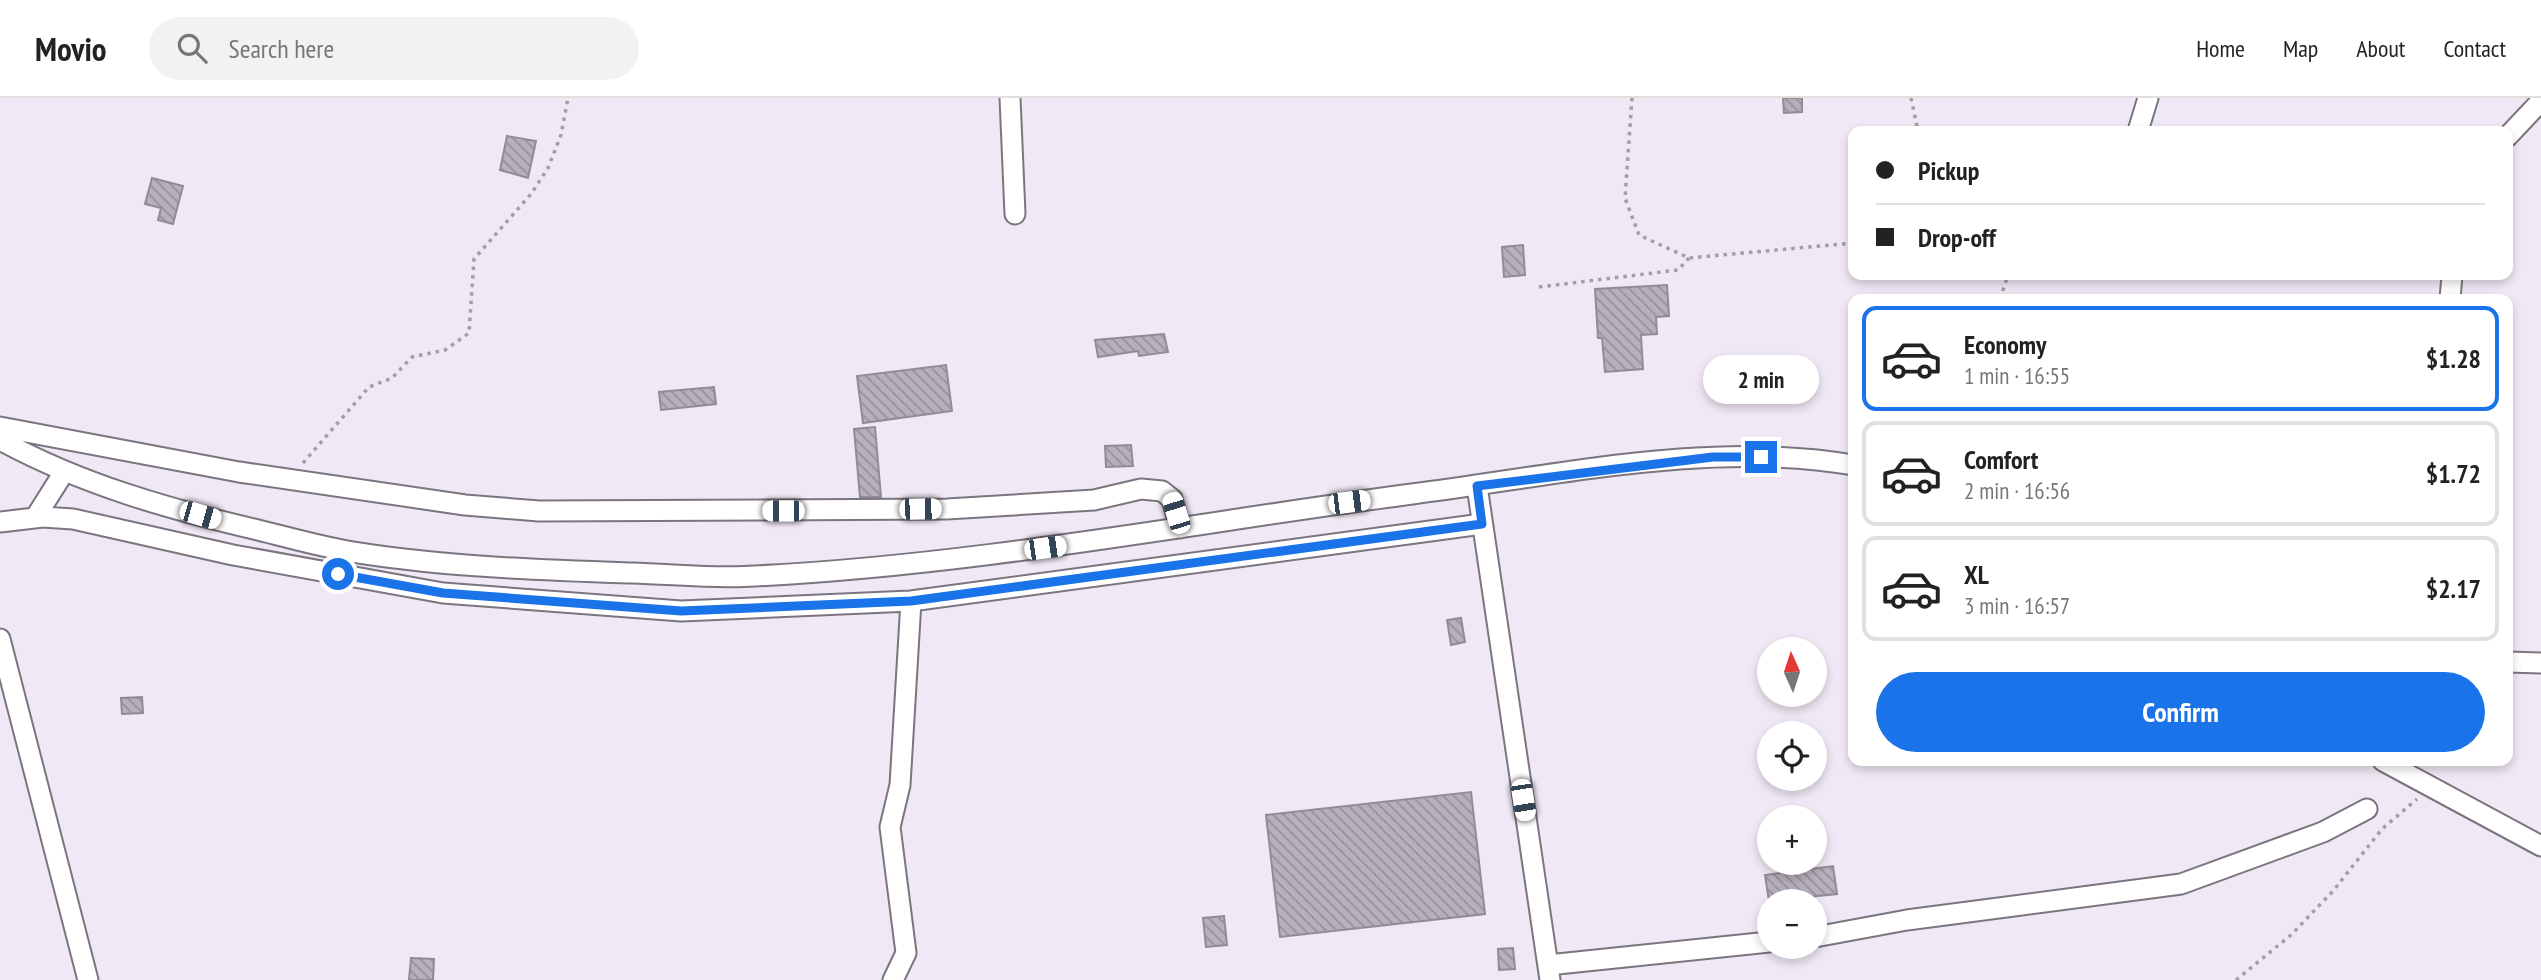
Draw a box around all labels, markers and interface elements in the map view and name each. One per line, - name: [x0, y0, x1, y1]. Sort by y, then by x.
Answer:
- search box: [149, 17, 639, 80]
- text: Movio: [35, 27, 107, 70]
- icon: search: [173, 29, 211, 67]
- text: Search here: [229, 32, 334, 65]
- text: Home: [2196, 33, 2245, 64]
- text: Map: [2283, 33, 2318, 64]
- text: About: [2356, 33, 2405, 64]
- text: Contact: [2443, 33, 2506, 64]
- text: Pickup: [1918, 154, 1979, 187]
- text: Drop-off: [1918, 221, 1996, 254]
- icon: car: [1880, 327, 1943, 390]
- text: Economy: [1964, 328, 2046, 361]
- text: $1.28: [2426, 342, 2481, 375]
- callout: 2 min: [1703, 356, 1819, 404]
- text: 1 min · 16:55: [1964, 361, 2070, 390]
- text: 2 min: [1738, 365, 1784, 394]
- route end: [1745, 441, 1777, 473]
- icon: car: [1880, 442, 1943, 505]
- text: Comfort: [1964, 443, 2038, 476]
- text: $1.72: [2426, 457, 2481, 490]
- text: 2 min · 16:56: [1964, 476, 2070, 505]
- car: [1327, 489, 1372, 515]
- car: [1160, 490, 1193, 536]
- car: [899, 498, 942, 520]
- car: [177, 499, 224, 531]
- car: [763, 501, 805, 522]
- car: [1023, 535, 1068, 561]
- icon: car: [1880, 557, 1943, 620]
- route start: [322, 558, 354, 590]
- text: XL: [1964, 558, 1989, 591]
- text: $2.17: [2426, 572, 2481, 605]
- text: 3 min · 16:57: [1964, 591, 2070, 620]
- north arrow: [1757, 637, 1827, 707]
- map controls: [1757, 637, 1827, 959]
- button: Confirm: [1876, 672, 2485, 752]
- button: locate: [1757, 721, 1827, 791]
- car: [1510, 778, 1537, 822]
- button: +: [1757, 805, 1827, 875]
- button: −: [1757, 889, 1827, 959]

